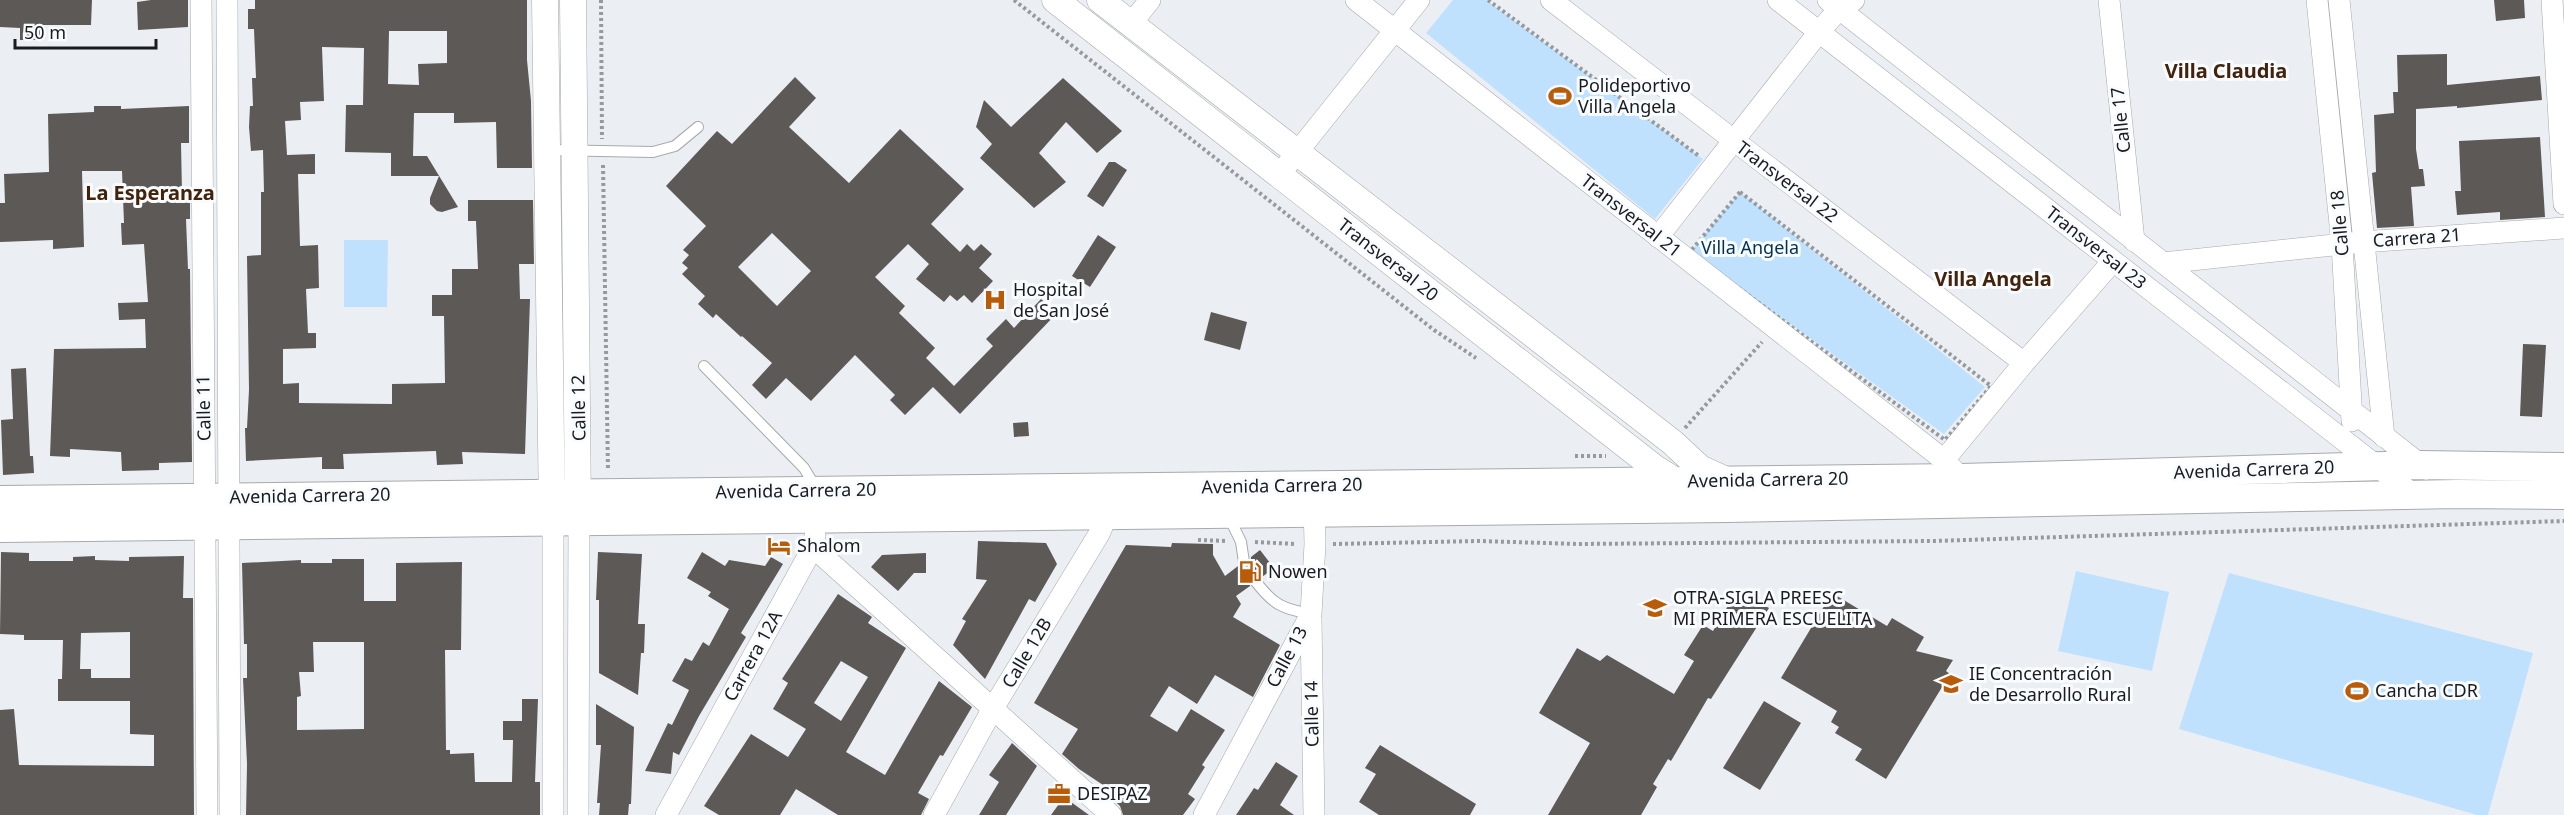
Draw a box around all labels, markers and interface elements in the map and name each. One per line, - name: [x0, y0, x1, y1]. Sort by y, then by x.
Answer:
- scale bar: [15, 12, 156, 50]
- text: 50 m: [24, 20, 66, 44]
- district label: Villa Claudia: [2165, 57, 2287, 84]
- place label: Polideportivo Villa Angela: [1578, 73, 1691, 118]
- sports icon: Polideportivo Villa Angela: [1547, 83, 1573, 109]
- street label: Calle 17: [2105, 86, 2135, 154]
- street label: Transversal 22: [1732, 135, 1843, 227]
- street label: Transversal 21: [1576, 168, 1687, 262]
- district label: La Esperanza: [85, 179, 215, 206]
- street label: Calle 18: [2324, 189, 2354, 257]
- street label: Transversal 23: [2041, 200, 2152, 294]
- street label: Transversal 20: [1333, 212, 1444, 306]
- street label: Carrera 21: [2372, 222, 2462, 252]
- park label: Villa Angela: [1701, 235, 1799, 259]
- district label: Villa Angela: [1934, 265, 2052, 292]
- place label: Hospital de San José: [1013, 277, 1109, 322]
- hospital icon: Hospital de San José: [982, 287, 1008, 313]
- street label: Calle 11: [190, 375, 216, 441]
- street label: Calle 12: [565, 375, 591, 441]
- street label: Avenida Carrera 20: [2173, 454, 2335, 484]
- street label: Avenida Carrera 20: [1687, 466, 1849, 492]
- street label: Avenida Carrera 20: [1201, 472, 1363, 498]
- street label: Avenida Carrera 20: [715, 477, 877, 503]
- street label: Avenida Carrera 20: [229, 482, 391, 508]
- hotel icon: Shalom: [766, 533, 792, 559]
- place label: Shalom: [797, 533, 860, 557]
- fuel station icon: Nowen: [1237, 559, 1263, 585]
- place label: Nowen: [1268, 559, 1328, 583]
- place label: OTRA-SIGLA PREESC MI PRIMERA ESCUELITA: [1673, 585, 1873, 630]
- school or university icon: OTRA-SIGLA PREESC MI PRIMERA ESCUELITA: [1642, 595, 1668, 621]
- street label: Carrera 12A: [717, 606, 787, 705]
- street label: Calle 12B: [996, 613, 1056, 692]
- street label: Calle 13: [1260, 622, 1312, 691]
- place label: IE Concentración de Desarrollo Rural: [1969, 661, 2131, 706]
- school or university icon: IE Concentración de Desarrollo Rural: [1938, 671, 1964, 697]
- sports icon: Cancha CDR: [2344, 678, 2370, 704]
- place label: Cancha CDR: [2375, 678, 2478, 702]
- street label: Calle 14: [1298, 681, 1324, 747]
- office icon: DESIPAZ: [1046, 781, 1072, 807]
- place label: DESIPAZ: [1077, 781, 1148, 805]

